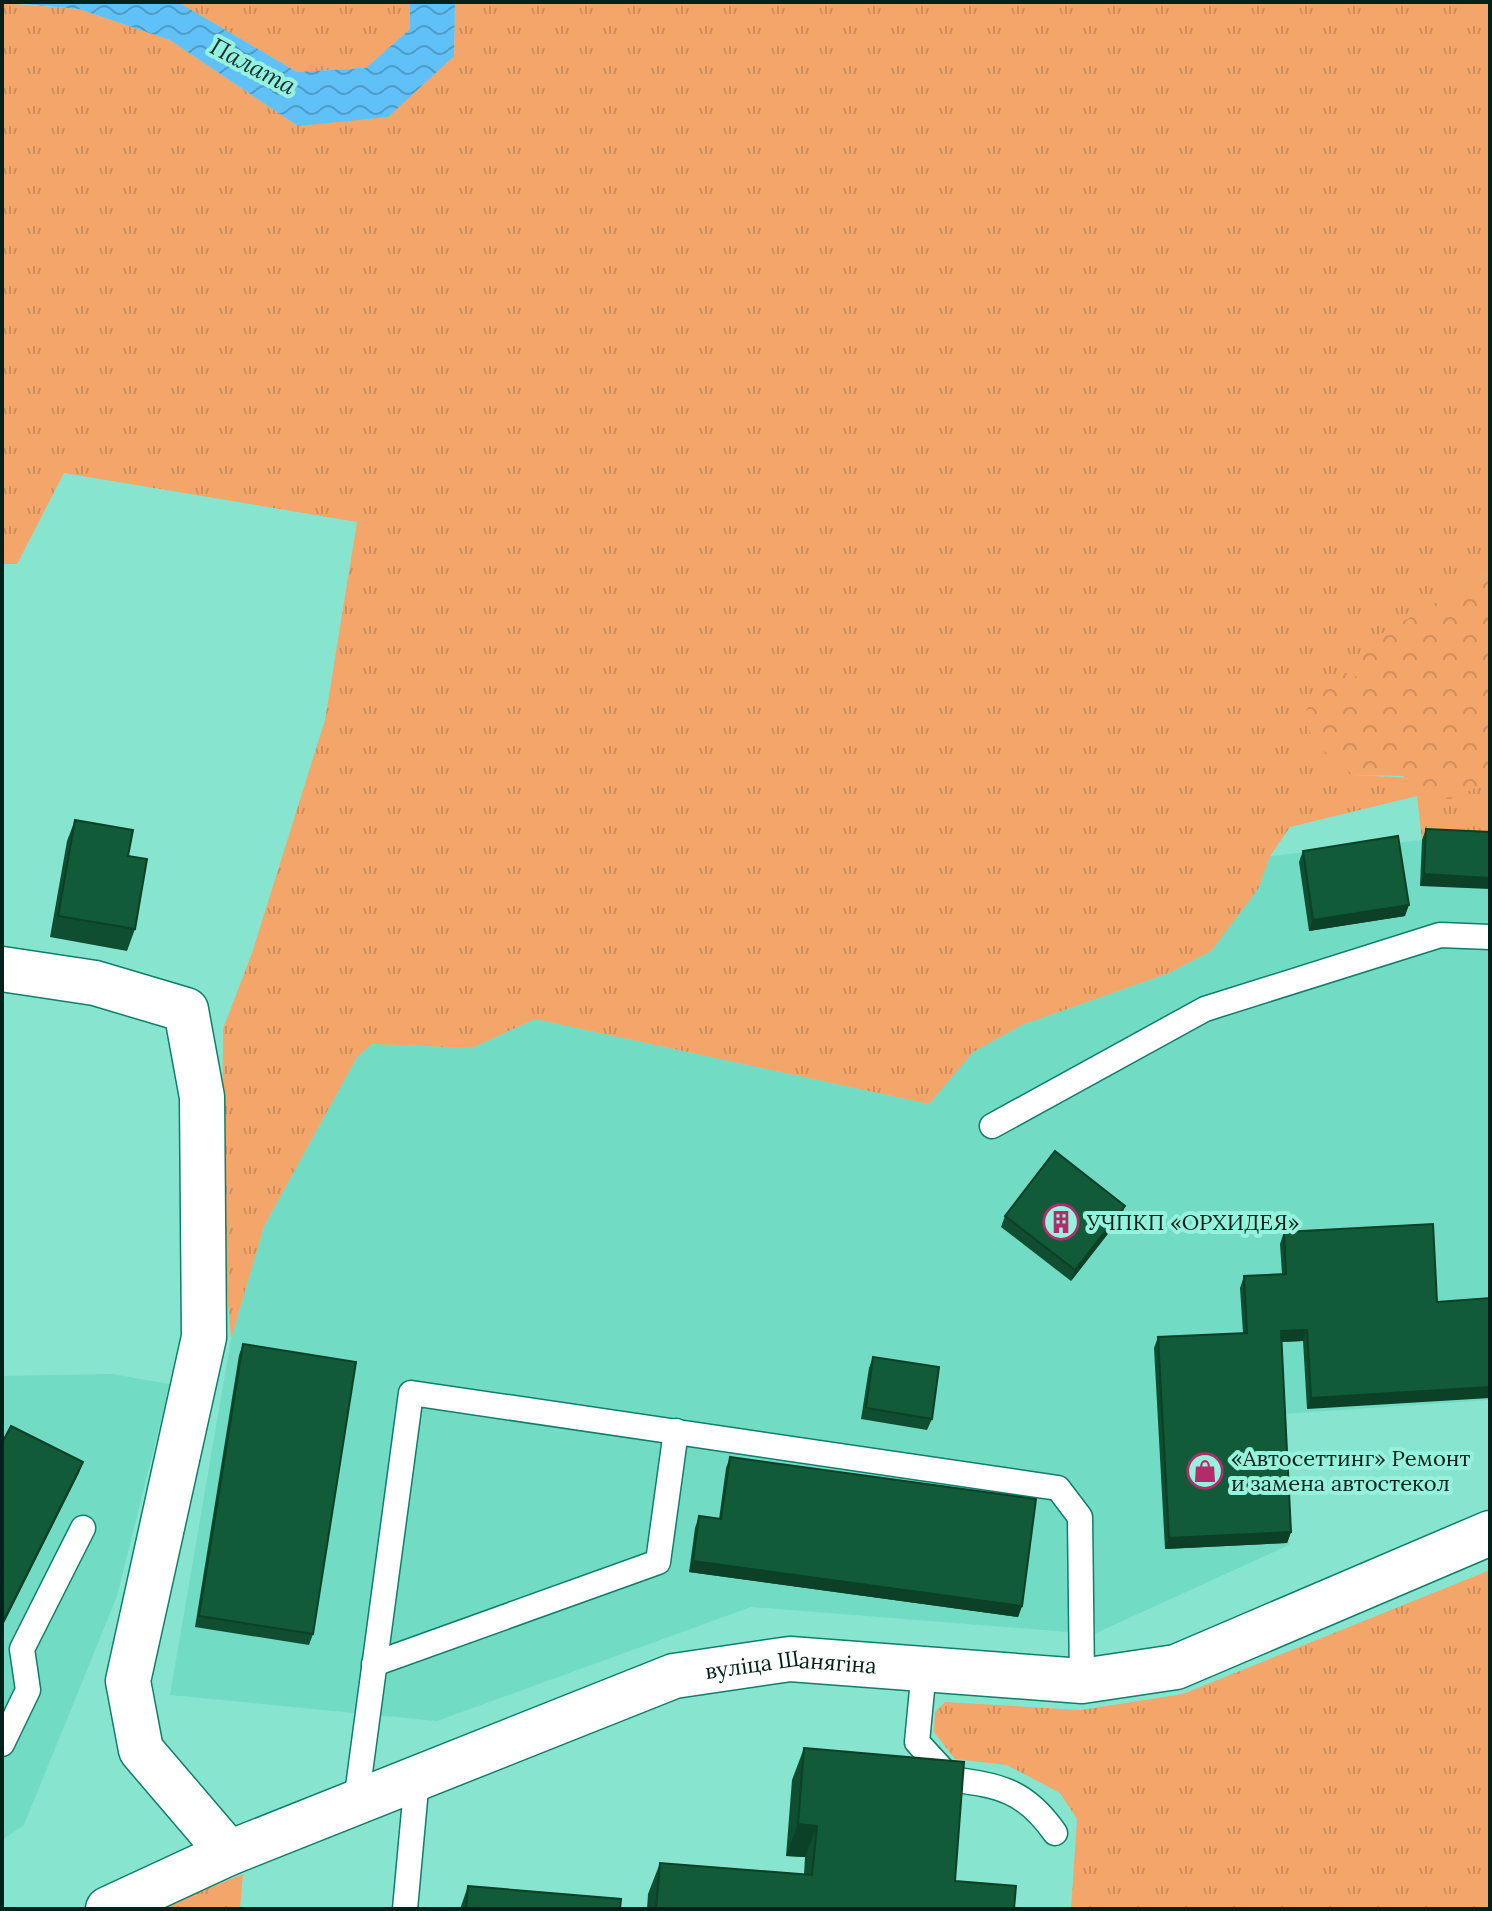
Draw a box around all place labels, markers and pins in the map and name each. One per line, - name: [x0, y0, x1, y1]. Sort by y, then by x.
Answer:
- building icon: УЧПКП «ОРХИДЕЯ»: [1042, 1203, 1080, 1241]
- place label: УЧПКП «ОРХИДЕЯ»: [1086, 1208, 1299, 1236]
- place label: «Автосеттинг» Ремонт и замена автостекол: [1231, 1444, 1471, 1497]
- shop icon: «Автосеттинг» Ремонт и замена автостекол: [1186, 1452, 1224, 1490]

